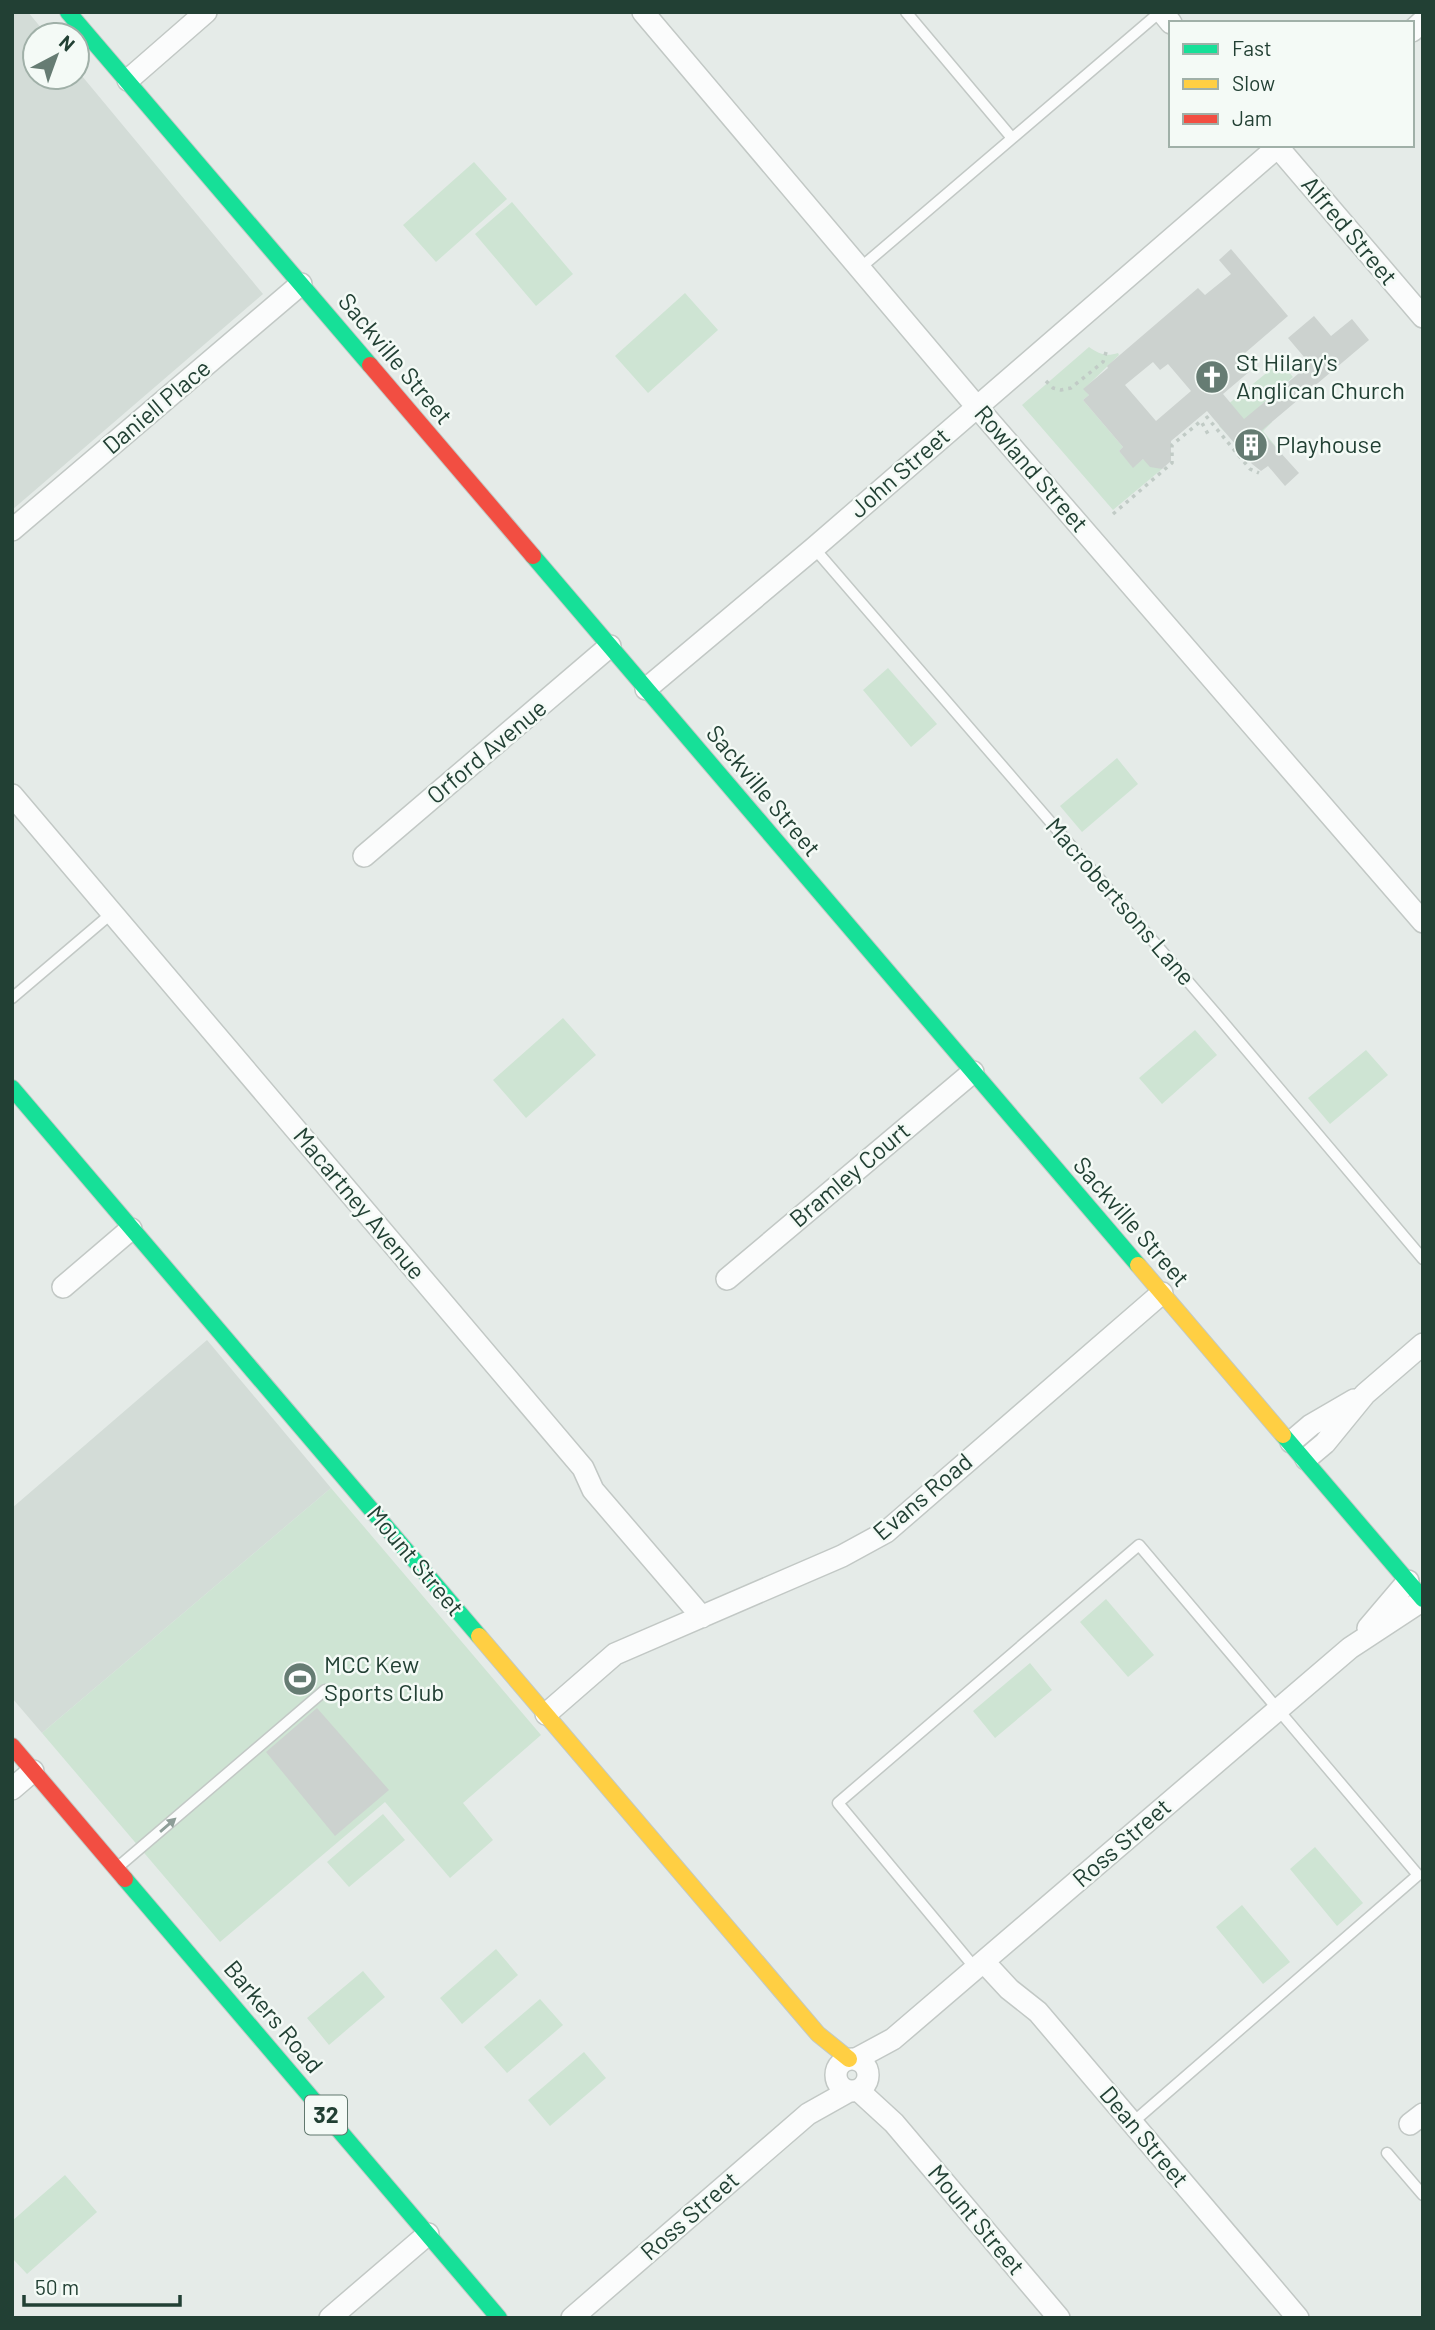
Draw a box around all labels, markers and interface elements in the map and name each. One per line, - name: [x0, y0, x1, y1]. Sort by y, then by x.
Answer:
- north arrow: [21, 21, 91, 91]
- legend: [1169, 21, 1414, 147]
- text: N: [55, 30, 80, 56]
- text: Fast: [1232, 35, 1272, 60]
- text: Slow: [1232, 70, 1275, 95]
- text: Jam: [1232, 105, 1272, 130]
- street label: Alfred Street: [1296, 170, 1404, 290]
- street label: Sackville Street: [333, 287, 459, 430]
- place label: St Hilary's Anglican Church: [1236, 347, 1405, 404]
- street label: Daniell Place: [96, 352, 216, 459]
- church icon: St Hilary's Anglican Church: [1193, 358, 1231, 396]
- street label: Rowland Street: [969, 399, 1095, 537]
- street label: John Street: [843, 421, 955, 523]
- building icon: Playhouse: [1232, 426, 1270, 464]
- place label: Playhouse: [1276, 429, 1382, 458]
- street label: Orford Avenue: [420, 692, 552, 809]
- street label: Sackville Street: [701, 719, 827, 862]
- street label: Macrobertsons Lane: [1040, 811, 1202, 991]
- street label: Bramley Court: [783, 1115, 915, 1233]
- street label: Macartney Avenue: [288, 1121, 432, 1285]
- street label: Sackville Street: [1068, 1150, 1196, 1292]
- street label: Evans Road: [867, 1446, 977, 1546]
- street label: Mount Street: [362, 1499, 471, 1621]
- place label: MCC Kew Sports Club: [324, 1649, 444, 1706]
- sports icon: MCC Kew Sports Club: [281, 1660, 319, 1698]
- street label: Ross Street: [1066, 1791, 1176, 1892]
- one-way arrow: [159, 1817, 177, 1832]
- street label: Barkers Road: [219, 1954, 330, 2078]
- street label: Dean Street: [1094, 2080, 1196, 2192]
- road number: 32: [305, 2096, 347, 2134]
- street label: Mount Street: [923, 2158, 1032, 2280]
- street label: Ross Street: [634, 2164, 744, 2265]
- scale bar: [24, 2264, 180, 2308]
- text: 50 m: [35, 2274, 79, 2299]

